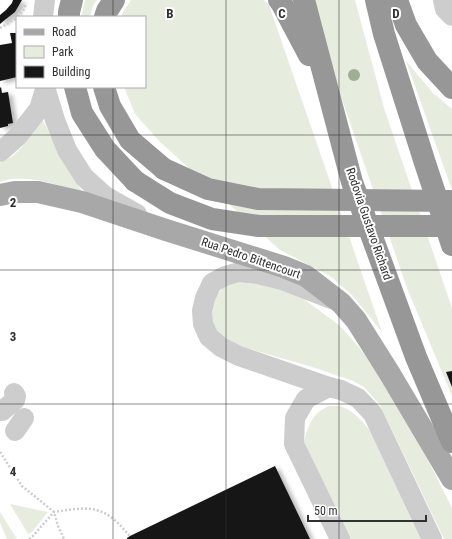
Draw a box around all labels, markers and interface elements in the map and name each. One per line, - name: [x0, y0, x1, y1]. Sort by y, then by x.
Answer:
- text: B: [166, 6, 174, 21]
- text: C: [278, 6, 286, 21]
- text: D: [392, 6, 400, 21]
- legend: [16, 16, 146, 88]
- text: Road: [52, 25, 76, 39]
- text: Park: [52, 45, 74, 59]
- text: Building: [52, 65, 90, 79]
- street label: Rodovia Gustavo Richard: [343, 166, 395, 282]
- text: 2: [10, 195, 17, 210]
- street label: Rua Pedro Bittencourt: [200, 234, 303, 282]
- text: 3: [10, 329, 16, 344]
- text: 4: [10, 464, 17, 479]
- scale bar: [308, 497, 426, 523]
- text: 50 m: [314, 504, 338, 518]

